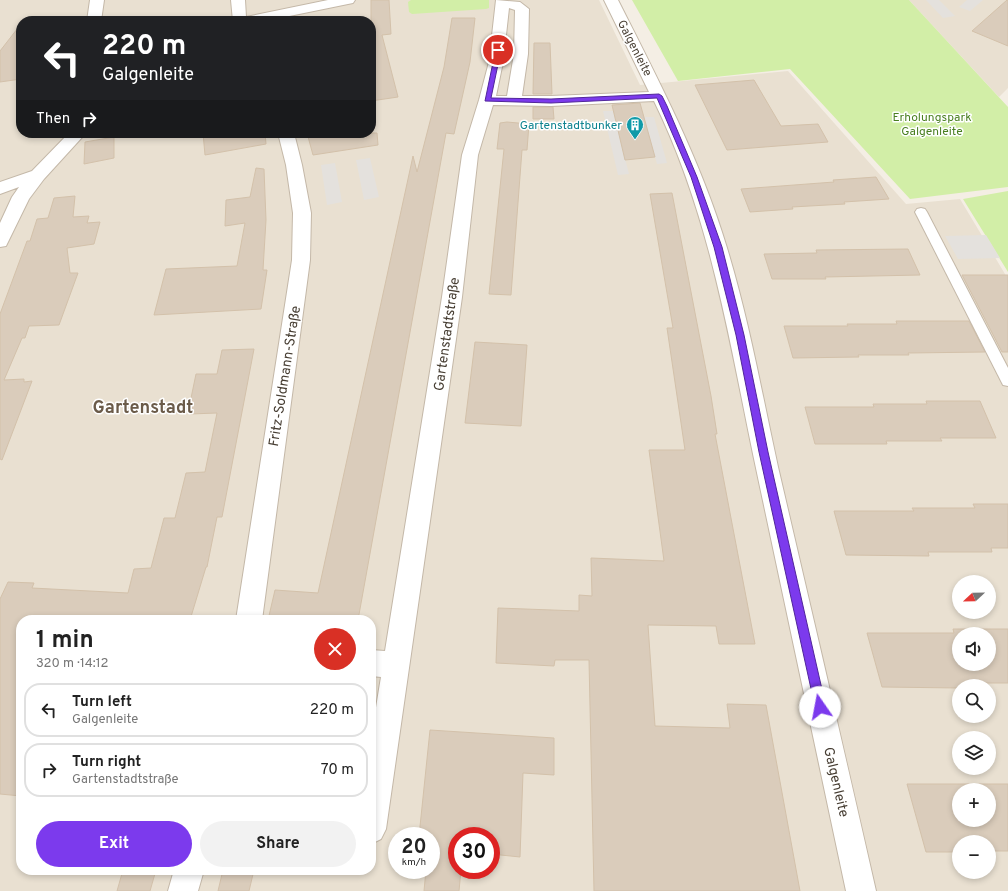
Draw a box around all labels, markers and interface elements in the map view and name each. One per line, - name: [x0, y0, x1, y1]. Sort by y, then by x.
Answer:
- street label: Galgenleite: [613, 18, 655, 79]
- text: 220 m: [102, 29, 186, 65]
- icon: left: [36, 32, 88, 84]
- pin: [481, 33, 515, 67]
- icon: arrive: [487, 39, 509, 61]
- text: Galgenleite: [102, 64, 194, 87]
- icon: right: [78, 108, 100, 130]
- text: Then: [36, 110, 70, 129]
- park label: Erholungspark Galgenleite: [892, 110, 972, 140]
- building icon: Gartenstadtbunker: [625, 115, 645, 140]
- place label: Gartenstadtbunker: [520, 118, 622, 134]
- street label: Gartenstadtstraße: [431, 276, 464, 392]
- street label: Fritz-Soldmann-Straße: [266, 305, 305, 448]
- district label: Gartenstadt: [93, 397, 193, 420]
- north arrow: [952, 575, 996, 619]
- map controls: [952, 575, 996, 879]
- text: 1 min: [36, 626, 94, 656]
- button: sound: [952, 627, 996, 671]
- button: close: [314, 628, 356, 670]
- text: 320 m · 14:12: [36, 656, 108, 672]
- button: search: [952, 679, 996, 723]
- position arrow: [799, 686, 841, 728]
- text: Turn left: [72, 693, 132, 712]
- icon: left: [38, 699, 60, 721]
- text: 220 m: [310, 701, 354, 720]
- text: Galgenleite: [72, 712, 138, 728]
- button: layers: [952, 731, 996, 775]
- street label: Galgenleite: [819, 746, 852, 819]
- text: Turn right: [72, 753, 141, 772]
- icon: right: [38, 759, 60, 781]
- text: 70 m: [321, 761, 354, 780]
- text: Gartenstadtstraße: [72, 772, 178, 788]
- button: +: [952, 783, 996, 827]
- button: Exit: [36, 821, 192, 867]
- button: Share: [200, 821, 356, 867]
- speed limit sign: 30: [448, 827, 500, 879]
- text: 20: [401, 835, 427, 861]
- button: −: [952, 835, 996, 879]
- text: km/h: [402, 856, 426, 869]

